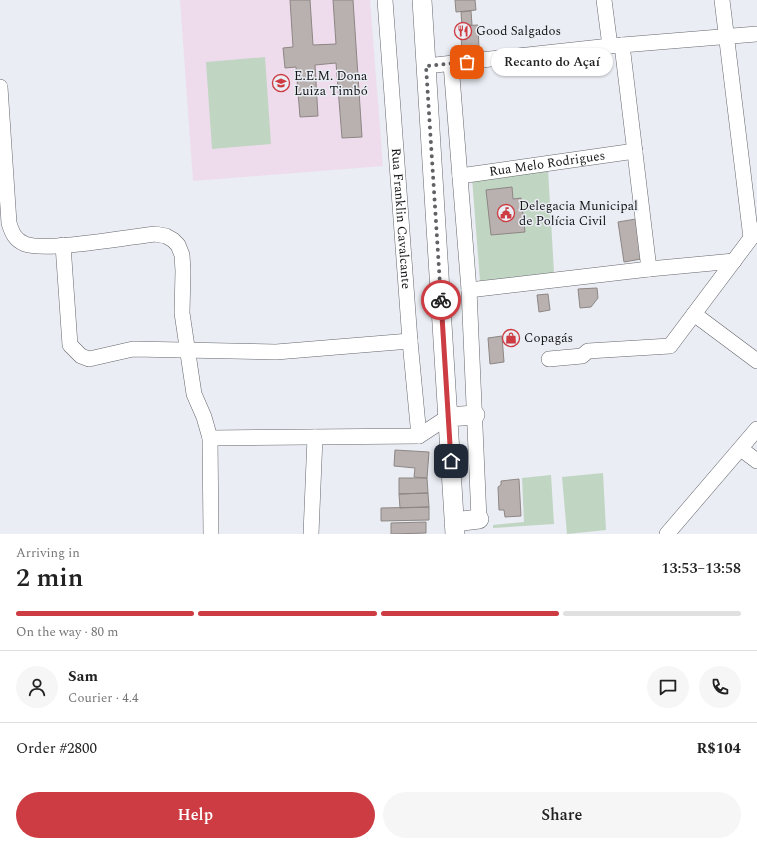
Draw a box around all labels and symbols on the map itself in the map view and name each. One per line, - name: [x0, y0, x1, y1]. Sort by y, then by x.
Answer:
- restaurant icon: Good Salgados: [453, 21, 473, 41]
- place label: Good Salgados: [476, 21, 561, 41]
- pin: [450, 45, 484, 79]
- callout: Recanto do Açaí: [491, 48, 613, 76]
- place label: E.E.M. Dona Luiza Timbó: [294, 66, 368, 101]
- school or university icon: E.E.M. Dona Luiza Timbó: [271, 73, 291, 93]
- street label: Rua Melo Rodrigues: [488, 145, 606, 182]
- street label: Rua Franklin Cavalcante: [386, 147, 416, 290]
- place label: Delegacia Municipal de Polícia Civil: [519, 196, 638, 231]
- public building icon: Delegacia Municipal de Polícia Civil: [496, 203, 516, 223]
- courier: [421, 280, 461, 320]
- shop icon: Copagás: [501, 328, 521, 348]
- place label: Copagás: [524, 328, 573, 348]
- pin: [434, 444, 468, 478]

